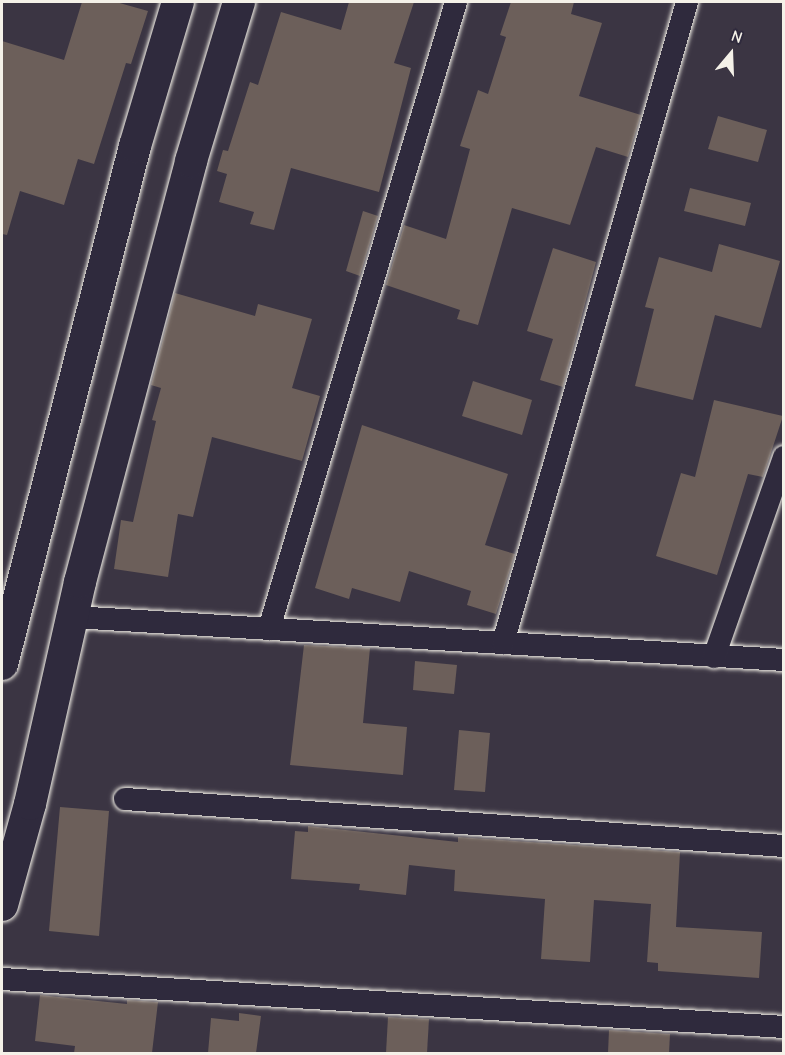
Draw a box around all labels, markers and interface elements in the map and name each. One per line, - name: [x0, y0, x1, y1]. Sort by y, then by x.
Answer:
- north arrow: [701, 24, 761, 84]
- text: N: [729, 27, 745, 47]

